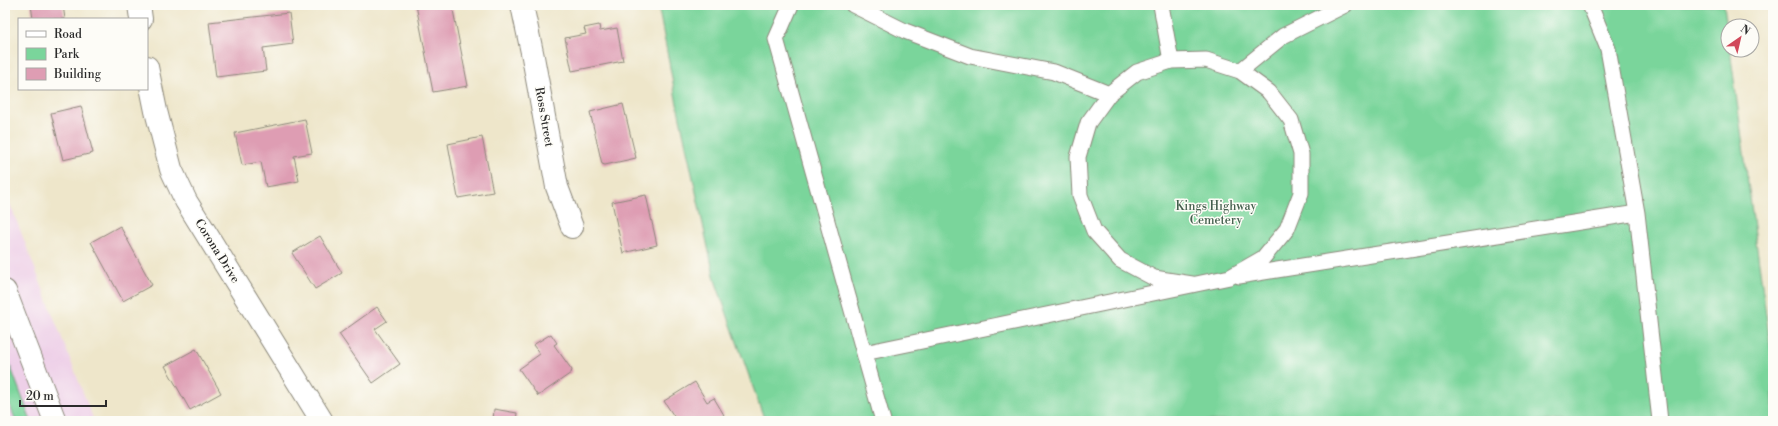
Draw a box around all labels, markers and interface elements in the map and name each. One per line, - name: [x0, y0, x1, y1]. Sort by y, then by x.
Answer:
- legend: [18, 18, 148, 90]
- north arrow: [1720, 18, 1760, 58]
- text: N: [1738, 22, 1753, 39]
- text: Road: [54, 27, 82, 42]
- text: Park: [54, 47, 80, 62]
- text: Building: [53, 67, 102, 82]
- street label: Ross Street: [531, 86, 557, 149]
- park label: Kings Highway Cemetery: [1176, 199, 1257, 228]
- street label: Corona Drive: [191, 216, 243, 286]
- scale bar: [20, 382, 106, 408]
- text: 20 m: [26, 389, 54, 404]

